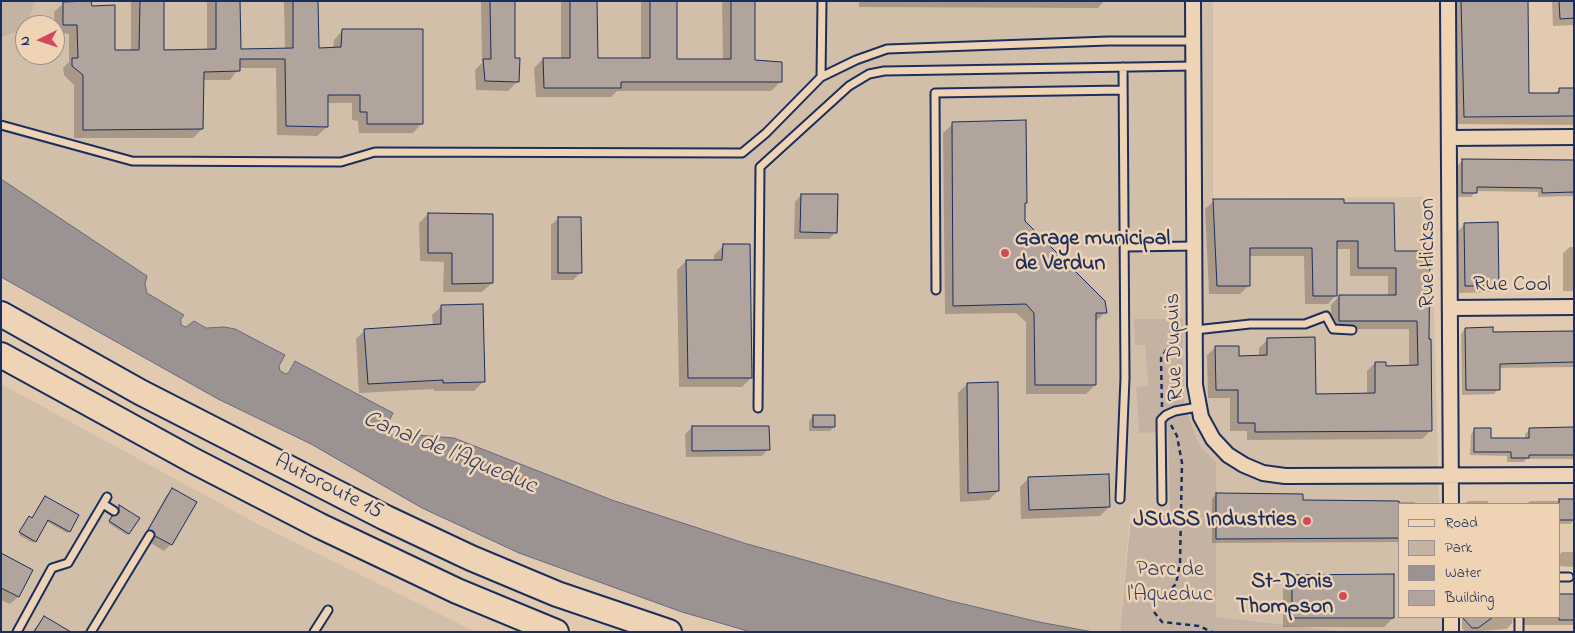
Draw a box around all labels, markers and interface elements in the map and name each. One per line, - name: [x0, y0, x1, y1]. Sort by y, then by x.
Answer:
- north arrow: [15, 15, 65, 65]
- text: N: [15, 36, 36, 46]
- street label: Rue Hickson: [1416, 198, 1442, 308]
- place label: Garage municipal de Verdun: [1015, 227, 1170, 278]
- marker: Garage municipal de Verdun: [999, 247, 1011, 259]
- street label: Rue Cool: [1473, 273, 1551, 299]
- street label: Rue Dupuis: [1161, 292, 1191, 402]
- water label: Canal de l'Aqueduc: [358, 406, 540, 502]
- street label: Autoroute 15: [269, 449, 387, 527]
- legend: [1398, 503, 1560, 618]
- place label: JSUSS Industries: [1133, 508, 1297, 534]
- text: Road: [1445, 512, 1478, 534]
- marker: JSUSS Industries: [1301, 515, 1313, 527]
- text: Park: [1445, 537, 1472, 559]
- park label: Parc de l'Aqueduc: [1127, 558, 1213, 610]
- text: Water: [1445, 562, 1481, 584]
- place label: St-Denis Thompson: [1236, 570, 1333, 622]
- text: Building: [1445, 587, 1494, 609]
- marker: St-Denis Thompson: [1337, 590, 1349, 602]

